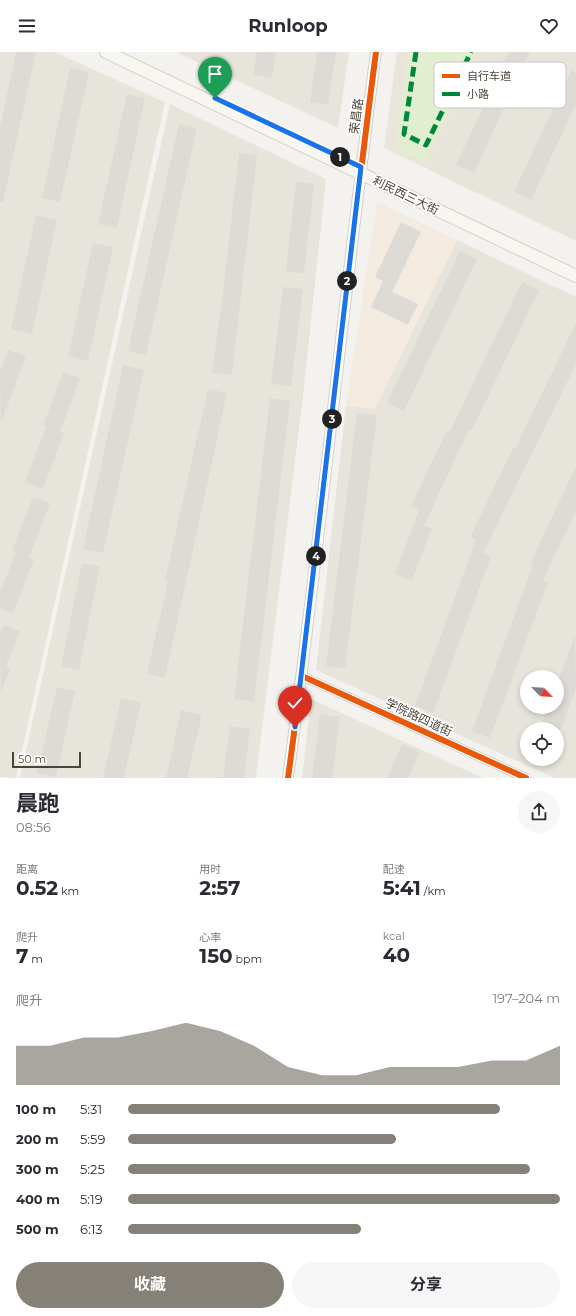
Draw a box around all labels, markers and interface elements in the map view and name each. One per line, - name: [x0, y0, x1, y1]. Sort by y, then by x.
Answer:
- icon: menu: [16, 15, 38, 37]
- text: Runloop: [248, 15, 328, 37]
- icon: heart: [538, 15, 560, 37]
- pin: [198, 57, 232, 98]
- legend: [434, 62, 566, 108]
- icon: arrive: [204, 63, 226, 85]
- text: 自行车道: [467, 69, 511, 83]
- text: 小路: [467, 87, 489, 101]
- street label: 荣昌路: [346, 97, 366, 135]
- pin: 1: [330, 147, 350, 167]
- text: 1: [338, 150, 342, 164]
- street label: 利民西三大街: [370, 172, 442, 218]
- pin: 2: [337, 271, 357, 291]
- text: 2: [344, 274, 350, 288]
- pin: 3: [322, 409, 342, 429]
- text: 3: [329, 412, 335, 426]
- pin: 4: [306, 546, 326, 566]
- text: 4: [312, 549, 320, 563]
- north arrow: [520, 670, 564, 714]
- map controls: [520, 670, 564, 766]
- pin: [278, 686, 312, 727]
- icon: check: [284, 692, 306, 714]
- street label: 学院路四道街: [383, 695, 455, 739]
- button: locate: [520, 722, 564, 766]
- scale bar: [12, 750, 81, 769]
- text: 50 m: [18, 752, 46, 766]
- text: 晨跑: [16, 790, 60, 817]
- button: share: [518, 791, 560, 833]
- text: 08:56: [16, 819, 51, 835]
- text: 距离: [16, 862, 38, 876]
- text: 用时: [199, 862, 221, 876]
- text: 配速: [383, 862, 405, 876]
- text: 0.52: [16, 876, 58, 900]
- text: 2:57: [199, 876, 240, 900]
- text: 5:41: [383, 876, 421, 900]
- text: km: [58, 884, 79, 898]
- text: /km: [421, 884, 446, 898]
- text: kcal: [383, 929, 405, 943]
- text: 爬升: [16, 930, 38, 944]
- text: 心率: [199, 930, 221, 944]
- text: 40: [383, 943, 410, 967]
- text: 7: [16, 944, 28, 968]
- text: 150: [199, 944, 233, 968]
- text: m: [28, 952, 43, 966]
- text: bpm: [233, 952, 262, 966]
- text: 197–204 m: [492, 990, 560, 1006]
- text: 爬升: [16, 992, 42, 1008]
- text: 100 m: [16, 1101, 56, 1117]
- text: 5:31: [80, 1101, 102, 1117]
- text: 200 m: [16, 1131, 59, 1147]
- text: 5:59: [80, 1131, 105, 1147]
- text: 300 m: [16, 1161, 59, 1177]
- text: 5:25: [80, 1161, 105, 1177]
- text: 400 m: [16, 1191, 60, 1207]
- text: 5:19: [80, 1191, 103, 1207]
- text: 500 m: [16, 1221, 59, 1237]
- text: 6:13: [80, 1221, 103, 1237]
- button: 收藏: [16, 1262, 284, 1308]
- button: 分享: [292, 1262, 560, 1308]

